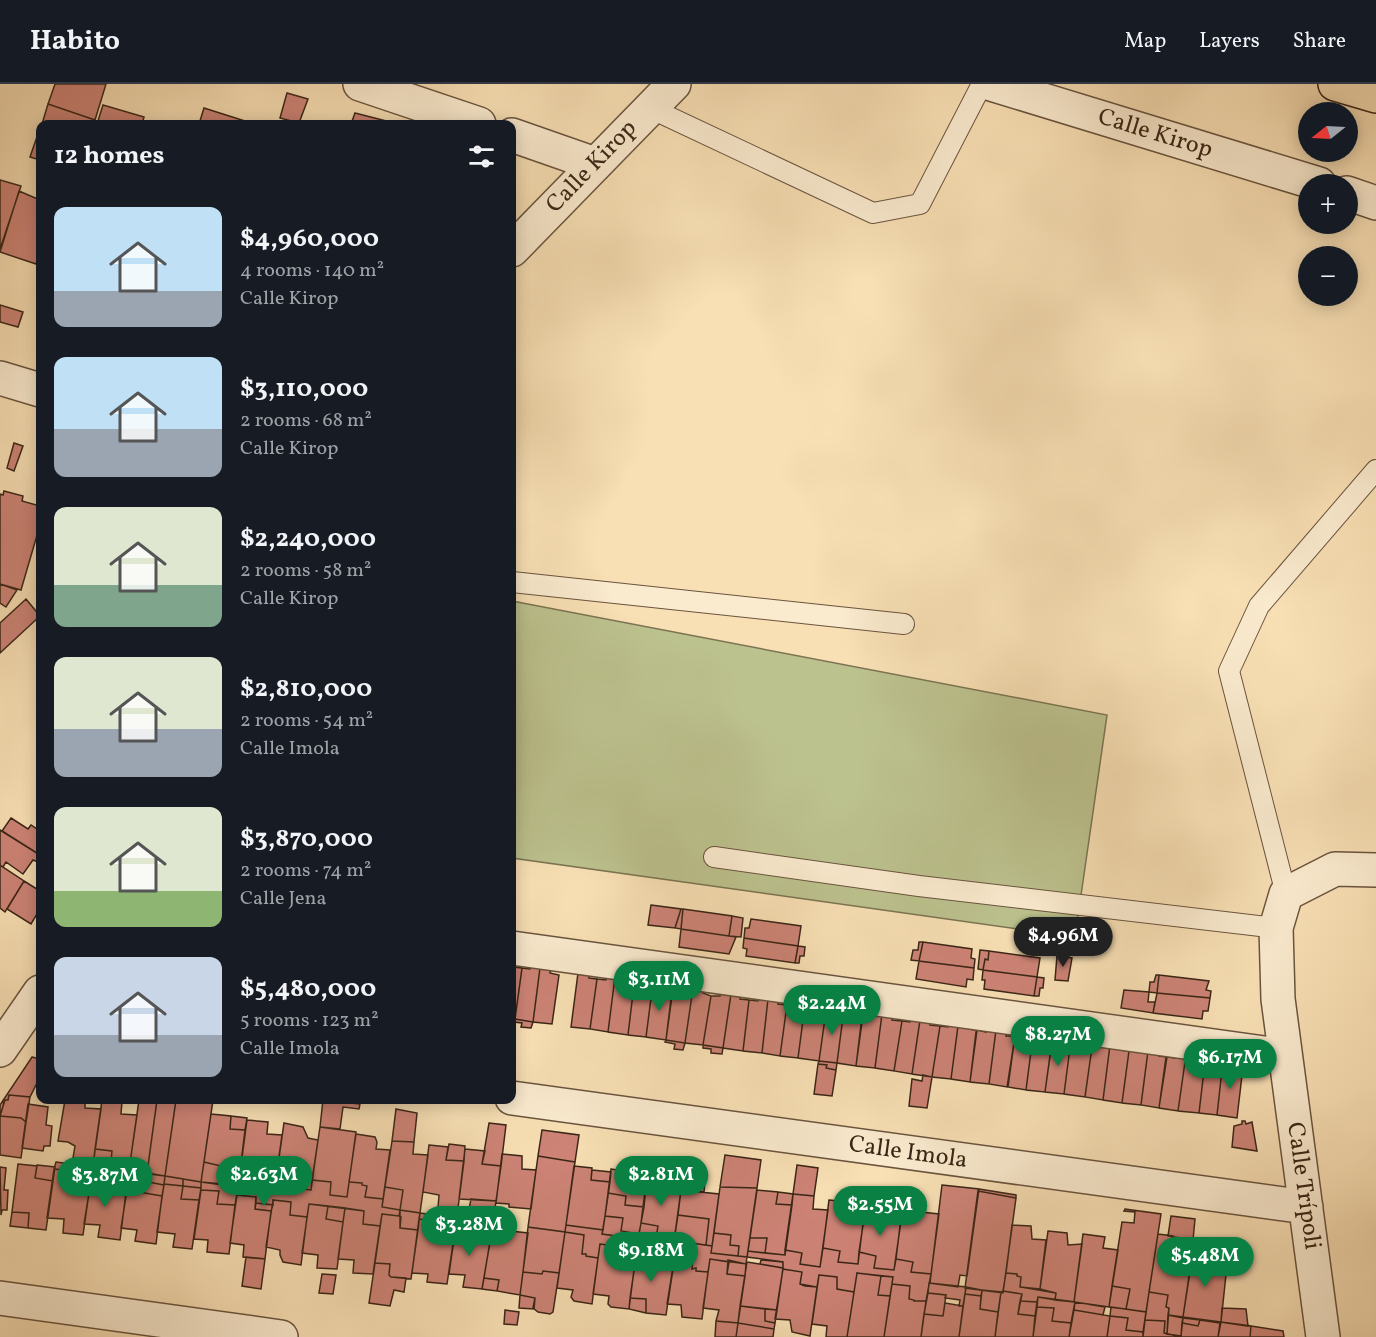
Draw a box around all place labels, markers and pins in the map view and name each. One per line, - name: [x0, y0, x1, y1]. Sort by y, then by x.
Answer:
- pin: $4.96M: [1014, 917, 1112, 968]
- pin: $3.11M: [610, 961, 708, 1012]
- pin: $2.24M: [783, 985, 881, 1036]
- pin: $8.27M: [1009, 1016, 1107, 1067]
- pin: $6.17M: [1181, 1039, 1279, 1090]
- pin: $2.63M: [215, 1156, 313, 1207]
- pin: $2.81M: [612, 1156, 710, 1207]
- pin: $3.87M: [56, 1157, 154, 1208]
- pin: $2.55M: [831, 1186, 929, 1237]
- pin: $3.28M: [420, 1206, 518, 1257]
- pin: $9.18M: [602, 1232, 700, 1283]
- pin: $5.48M: [1156, 1237, 1254, 1288]

